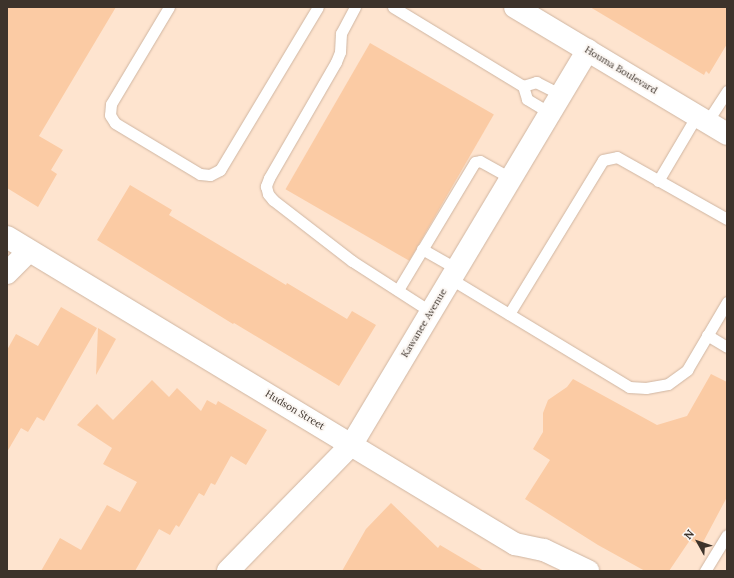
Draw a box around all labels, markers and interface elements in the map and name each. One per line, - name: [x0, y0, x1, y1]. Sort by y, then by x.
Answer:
- street label: Houma Boulevard: [583, 44, 659, 96]
- street label: Kawanee Avenue: [399, 286, 449, 360]
- street label: Hudson Street: [263, 388, 327, 432]
- north arrow: [678, 522, 718, 562]
- text: N: [681, 527, 697, 542]

